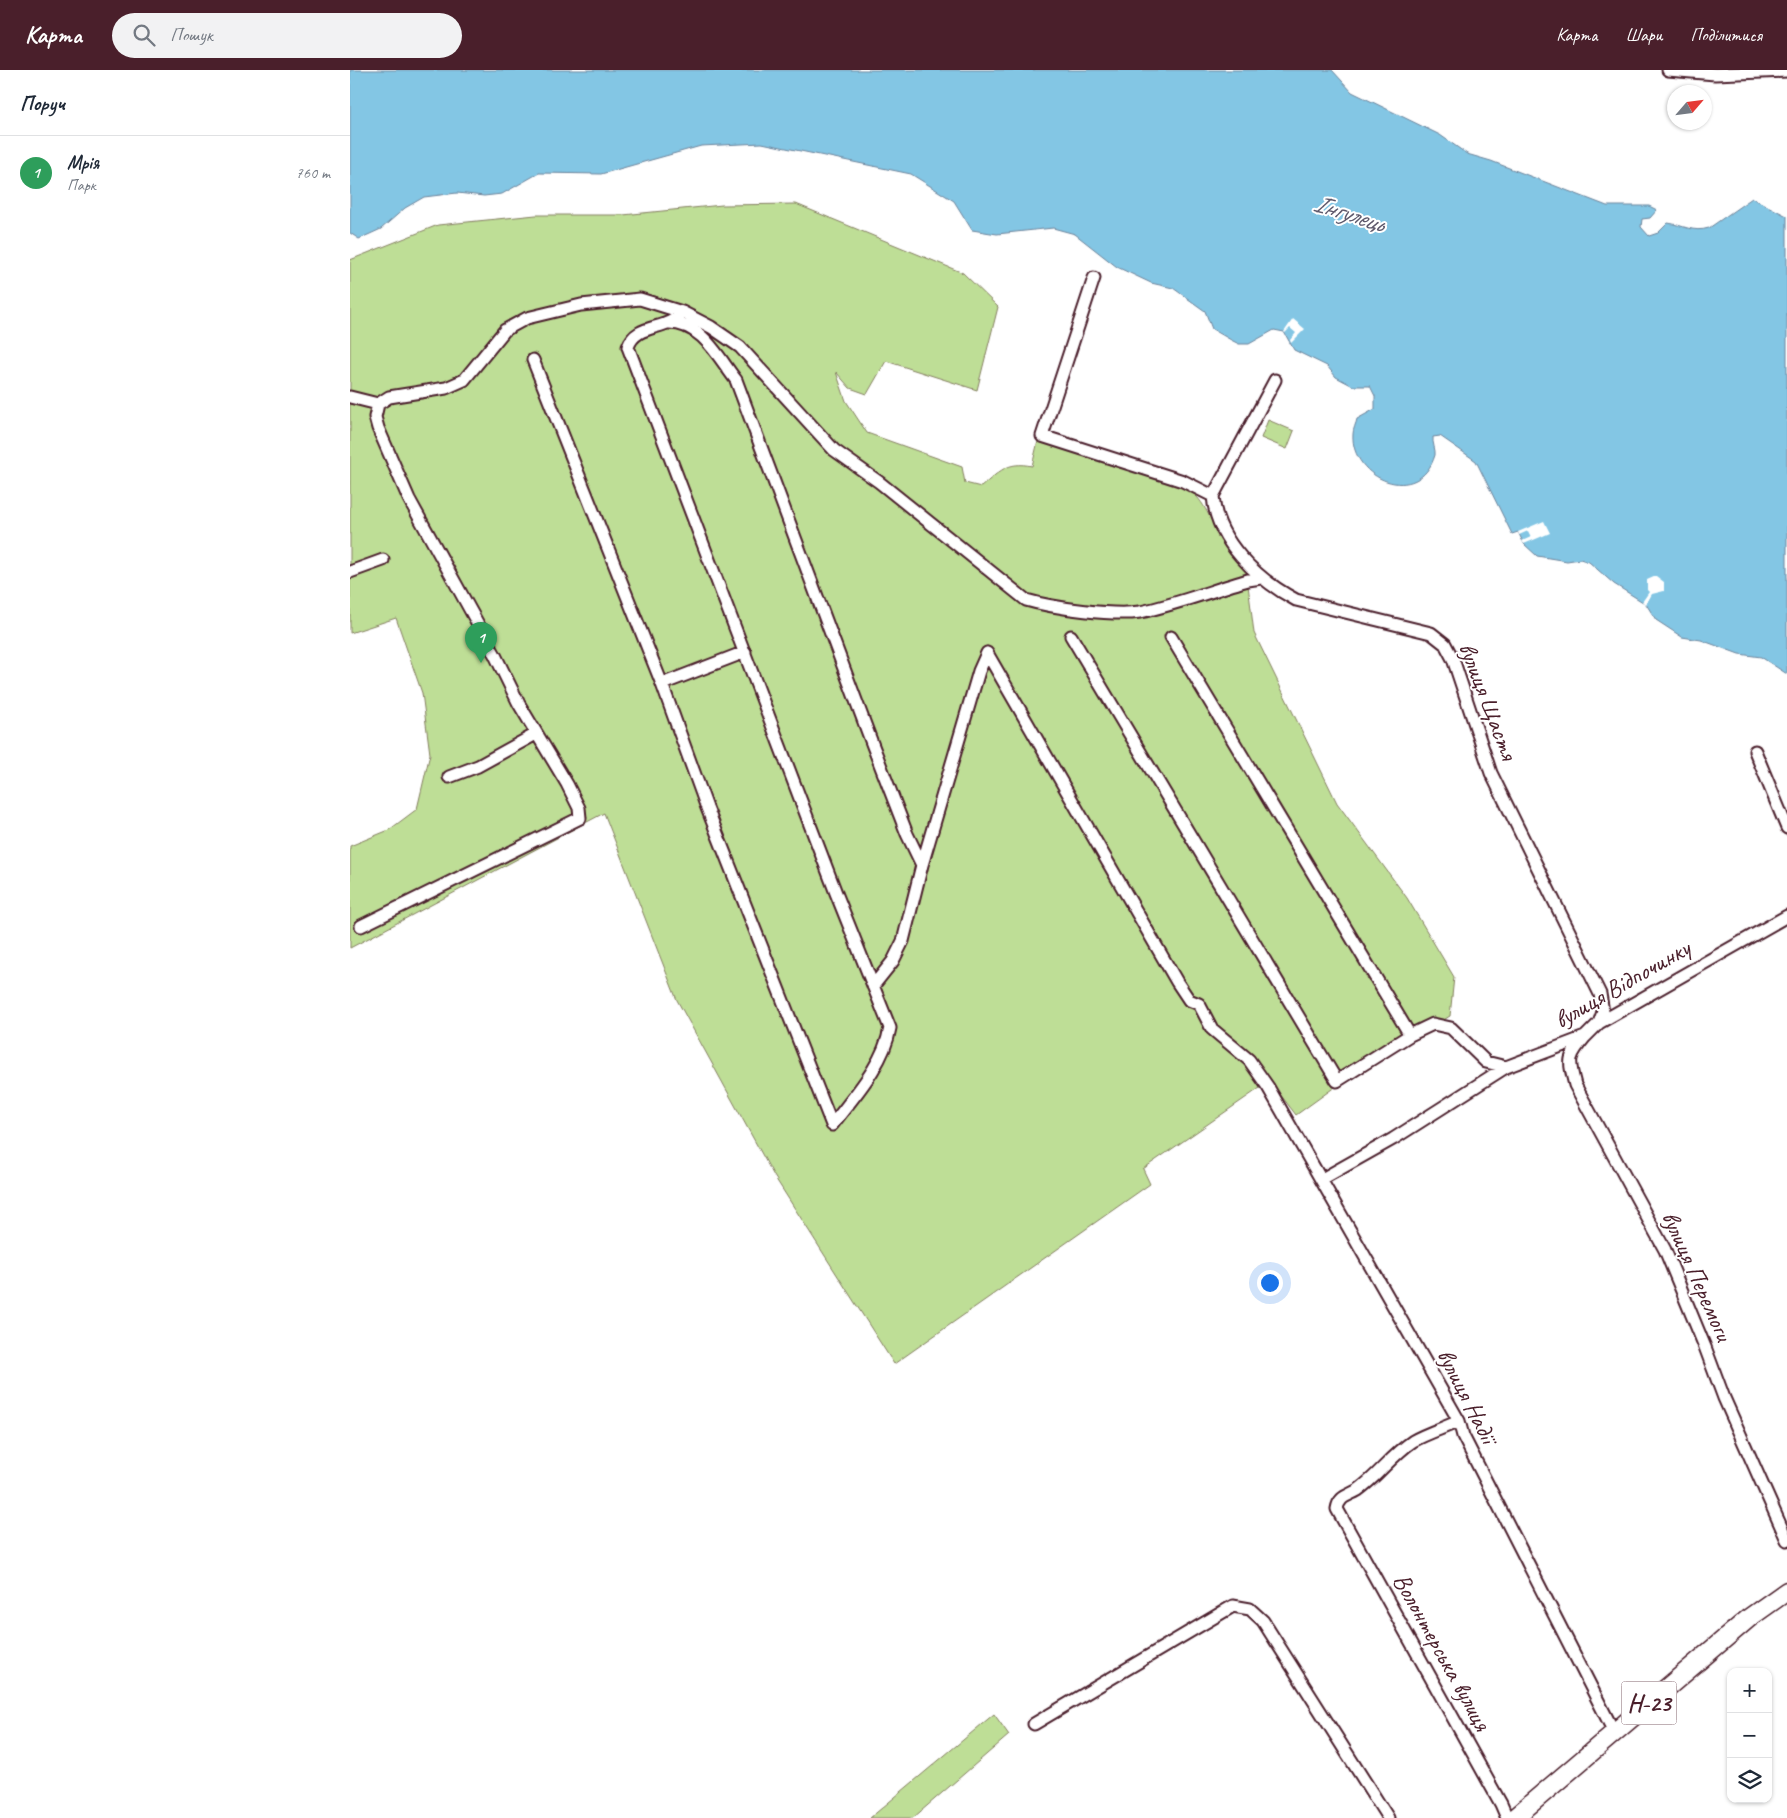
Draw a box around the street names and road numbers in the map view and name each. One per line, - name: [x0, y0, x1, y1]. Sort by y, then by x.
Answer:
- street label: вулиця Щастя: [1451, 638, 1526, 766]
- street label: вулиця Відпочинку: [1548, 931, 1698, 1036]
- street label: вулиця Перемоги: [1654, 1206, 1741, 1348]
- street label: вулиця Надії: [1430, 1343, 1506, 1453]
- street label: Волонтерська вулиця: [1385, 1568, 1499, 1737]
- road number: Н-23: [1622, 1682, 1676, 1725]

